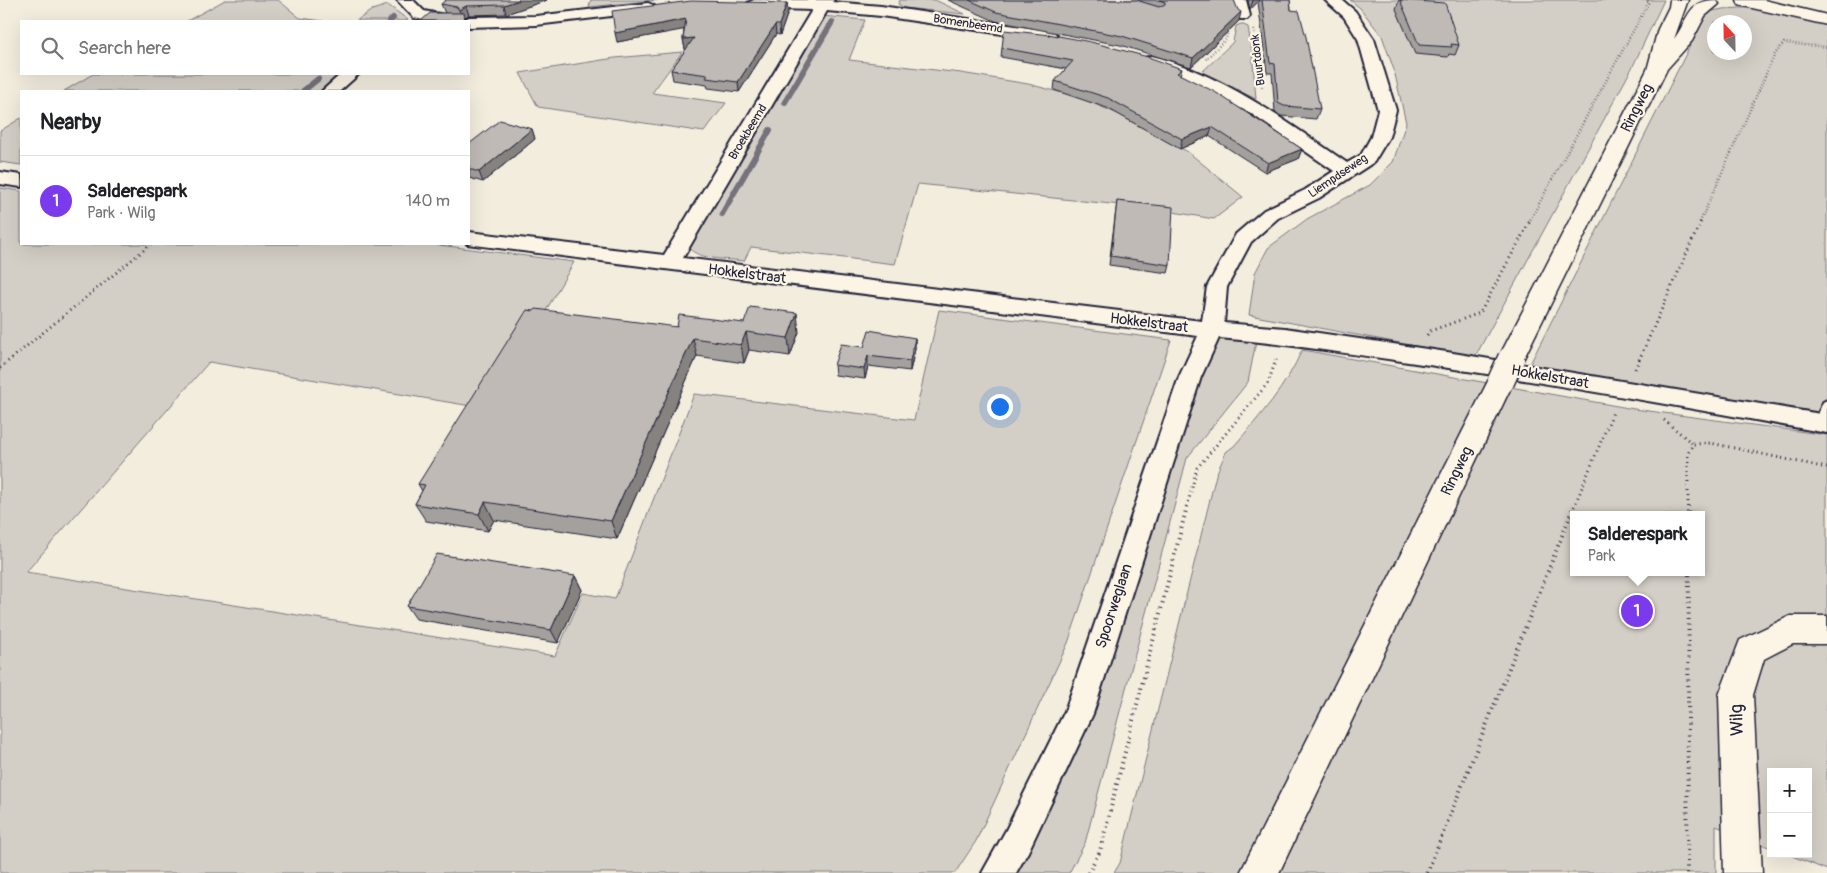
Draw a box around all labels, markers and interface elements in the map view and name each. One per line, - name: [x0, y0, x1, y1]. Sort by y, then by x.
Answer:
- street label: Bomenbeemd: [932, 11, 1004, 37]
- north arrow: [1707, 15, 1752, 60]
- search box: [20, 20, 470, 75]
- street label: Buurtdonk: [1247, 33, 1269, 87]
- icon: search: [38, 34, 66, 62]
- text: Search here: [78, 36, 171, 60]
- street label: Ringweg: [1617, 80, 1657, 136]
- street label: Broekbeemd: [726, 101, 771, 163]
- text: Nearby: [40, 109, 101, 136]
- street label: Liempdseweg: [1306, 151, 1370, 201]
- text: Salderespark: [87, 179, 187, 203]
- text: 1: [53, 191, 59, 211]
- text: 140 m: [406, 191, 450, 211]
- text: Park · Wilg: [87, 203, 156, 223]
- street label: Hokkelstraat: [707, 260, 788, 288]
- street label: Hokkelstraat: [1109, 309, 1190, 337]
- street label: Hokkelstraat: [1510, 361, 1591, 393]
- your location: [987, 394, 1013, 420]
- street label: Ringweg: [1437, 443, 1477, 499]
- popup: [1570, 511, 1705, 576]
- text: Salderespark: [1587, 522, 1688, 546]
- text: Park: [1587, 546, 1615, 566]
- street label: Spoorweglaan: [1091, 561, 1137, 651]
- pin: 1: [1621, 592, 1653, 630]
- street label: Wilg: [1725, 704, 1749, 736]
- map controls: [1767, 768, 1812, 858]
- button: +: [1767, 768, 1812, 813]
- button: −: [1767, 813, 1812, 858]

